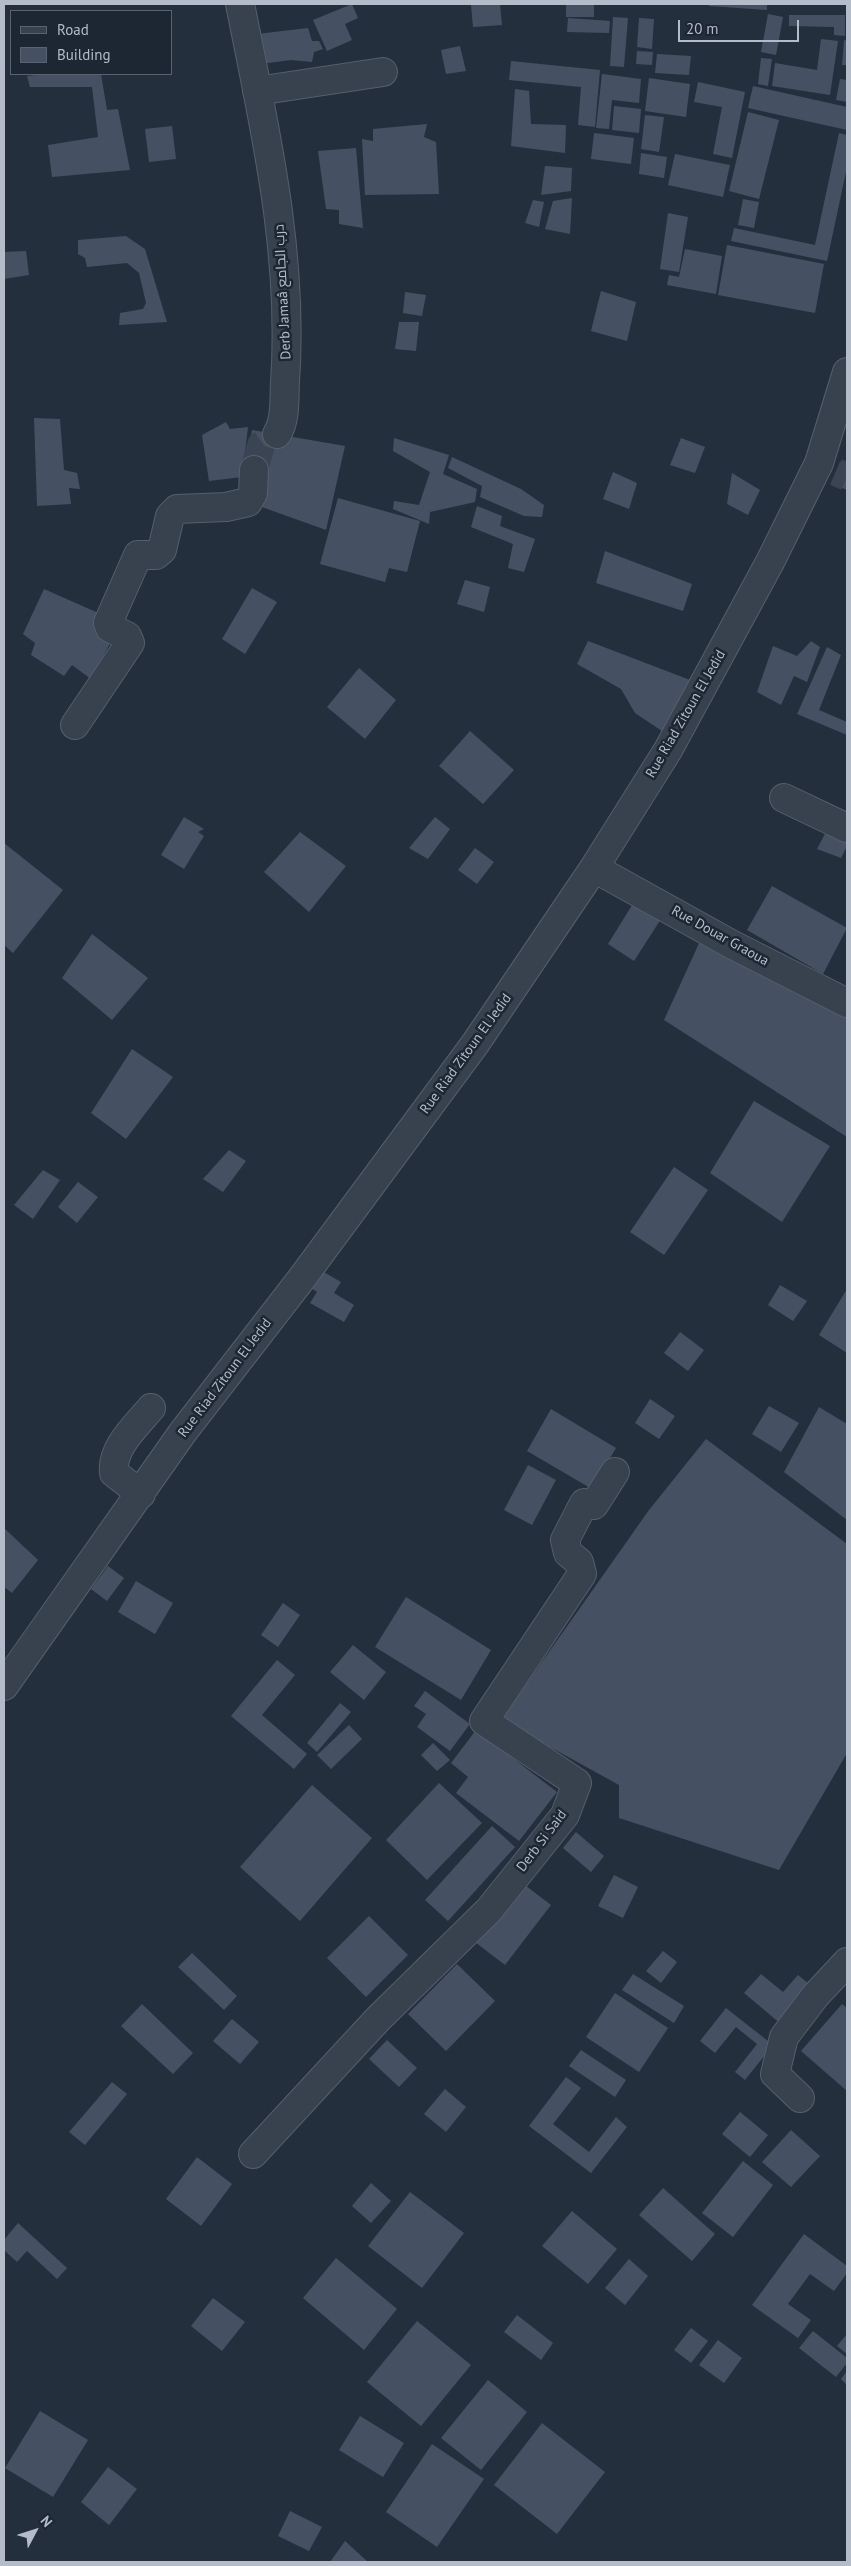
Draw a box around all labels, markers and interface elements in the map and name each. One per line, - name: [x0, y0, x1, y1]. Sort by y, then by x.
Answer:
- legend: [10, 10, 172, 75]
- scale bar: [681, 10, 802, 42]
- text: 20 m: [686, 19, 719, 38]
- text: Road: [57, 20, 89, 39]
- text: Building: [57, 45, 111, 64]
- street label: Derb Jamaâ درب الجامع: [271, 224, 295, 360]
- street label: Rue Riad Zitoun El Jedid: [643, 647, 729, 781]
- street label: Rue Douar Graoua: [668, 902, 772, 970]
- street label: Rue Riad Zitoun El Jedid: [417, 991, 515, 1117]
- street label: Rue Riad Zitoun El Jedid: [175, 1315, 275, 1441]
- street label: Derb Si Said: [513, 1807, 571, 1875]
- north arrow: [10, 2506, 60, 2556]
- text: N: [37, 2512, 56, 2531]

